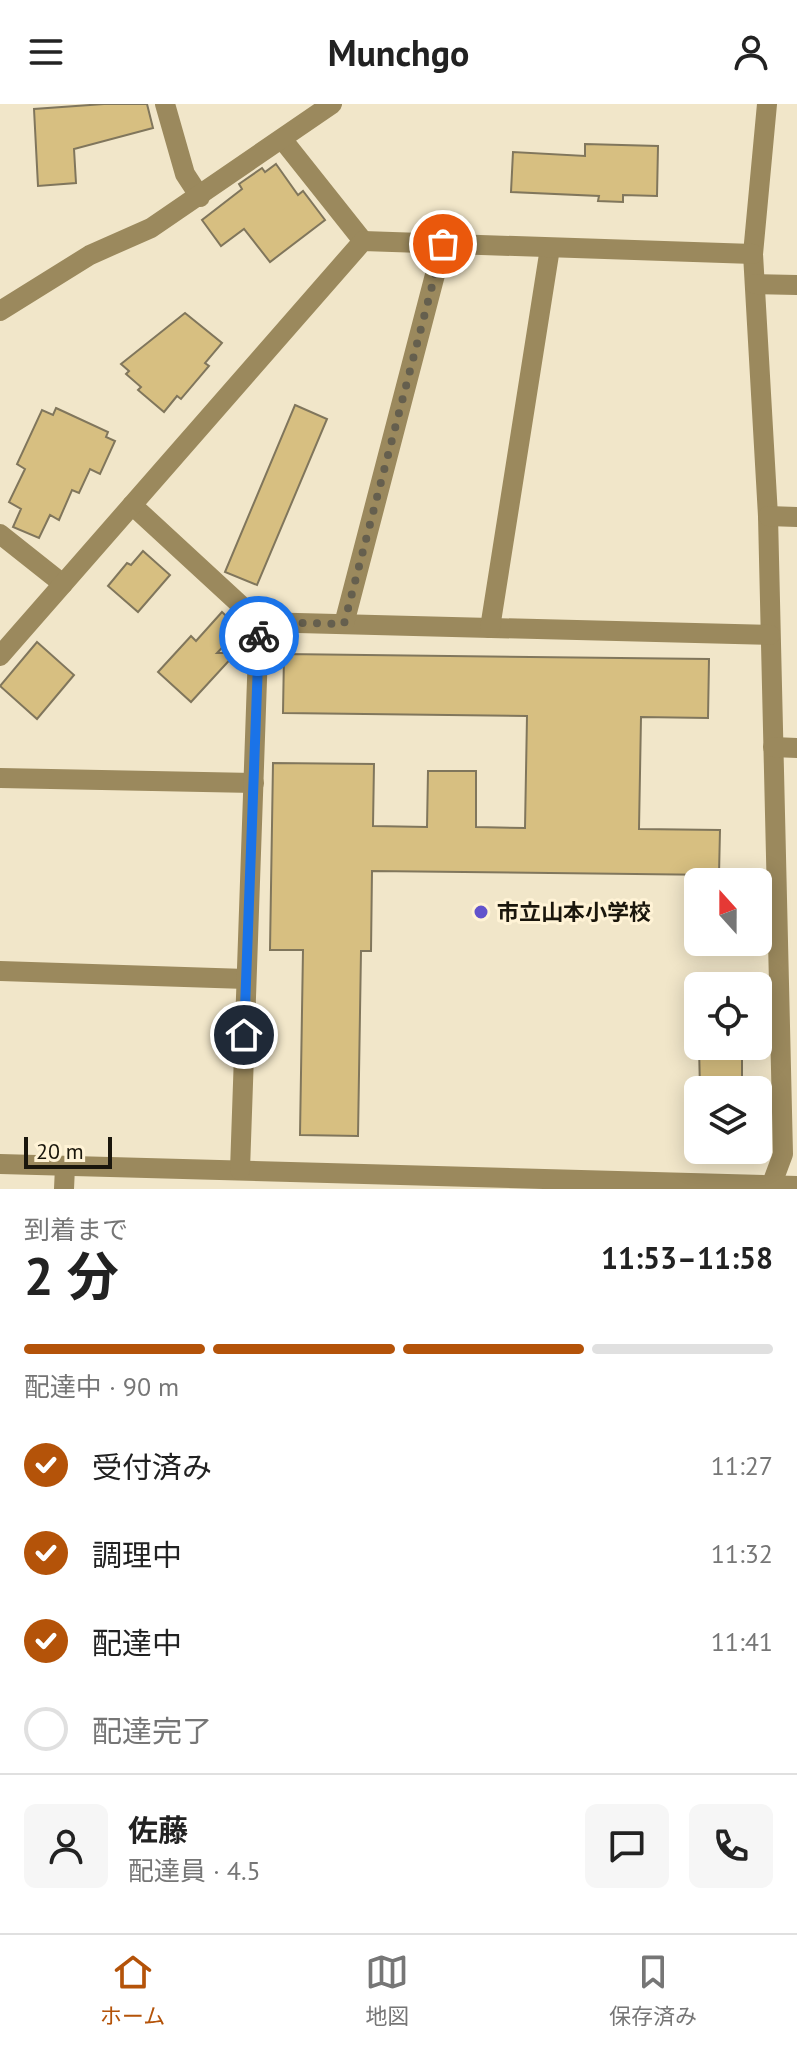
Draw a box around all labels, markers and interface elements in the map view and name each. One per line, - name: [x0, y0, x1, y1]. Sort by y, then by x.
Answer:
- text: Munchgo: [328, 29, 469, 76]
- icon: menu: [24, 30, 68, 74]
- icon: person: [729, 30, 773, 74]
- pin: [409, 210, 477, 278]
- icon: bag: [421, 222, 465, 266]
- courier: [219, 596, 299, 676]
- icon: bike: [237, 614, 281, 658]
- north arrow: [684, 868, 772, 956]
- map controls: [684, 868, 772, 1164]
- place label: 市立山本小学校: [497, 898, 651, 926]
- marker: 市立山本小学校: [472, 903, 490, 921]
- button: locate: [684, 972, 772, 1060]
- pin: [210, 1001, 278, 1069]
- icon: home: [222, 1013, 266, 1057]
- button: layers: [684, 1076, 772, 1164]
- scale bar: [24, 1133, 112, 1169]
- text: 20 m: [36, 1137, 84, 1165]
- text: 到着まで: [24, 1213, 128, 1246]
- text: 11:53–11:58: [601, 1238, 773, 1277]
- text: 2 分: [24, 1242, 119, 1309]
- text: 配達中 · 90 m: [24, 1370, 179, 1403]
- icon: check: [24, 1443, 68, 1487]
- text: 受付済み: [92, 1447, 212, 1486]
- text: 11:27: [711, 1449, 773, 1482]
- icon: check: [24, 1531, 68, 1575]
- text: 調理中: [92, 1535, 182, 1574]
- text: 11:32: [711, 1537, 773, 1570]
- icon: check: [24, 1619, 68, 1663]
- text: 配達中: [92, 1623, 182, 1662]
- text: 11:41: [711, 1625, 773, 1658]
- text: 配達完了: [92, 1711, 212, 1750]
- button: person: [24, 1804, 108, 1888]
- button: chat: [585, 1804, 669, 1888]
- button: phone: [689, 1804, 773, 1888]
- text: 佐藤: [128, 1810, 188, 1849]
- text: 配達員 · 4.5: [128, 1854, 261, 1887]
- tab: ホーム: [100, 1950, 165, 2030]
- tab: 地図: [365, 1950, 409, 2030]
- tab: 保存済み: [609, 1950, 697, 2030]

